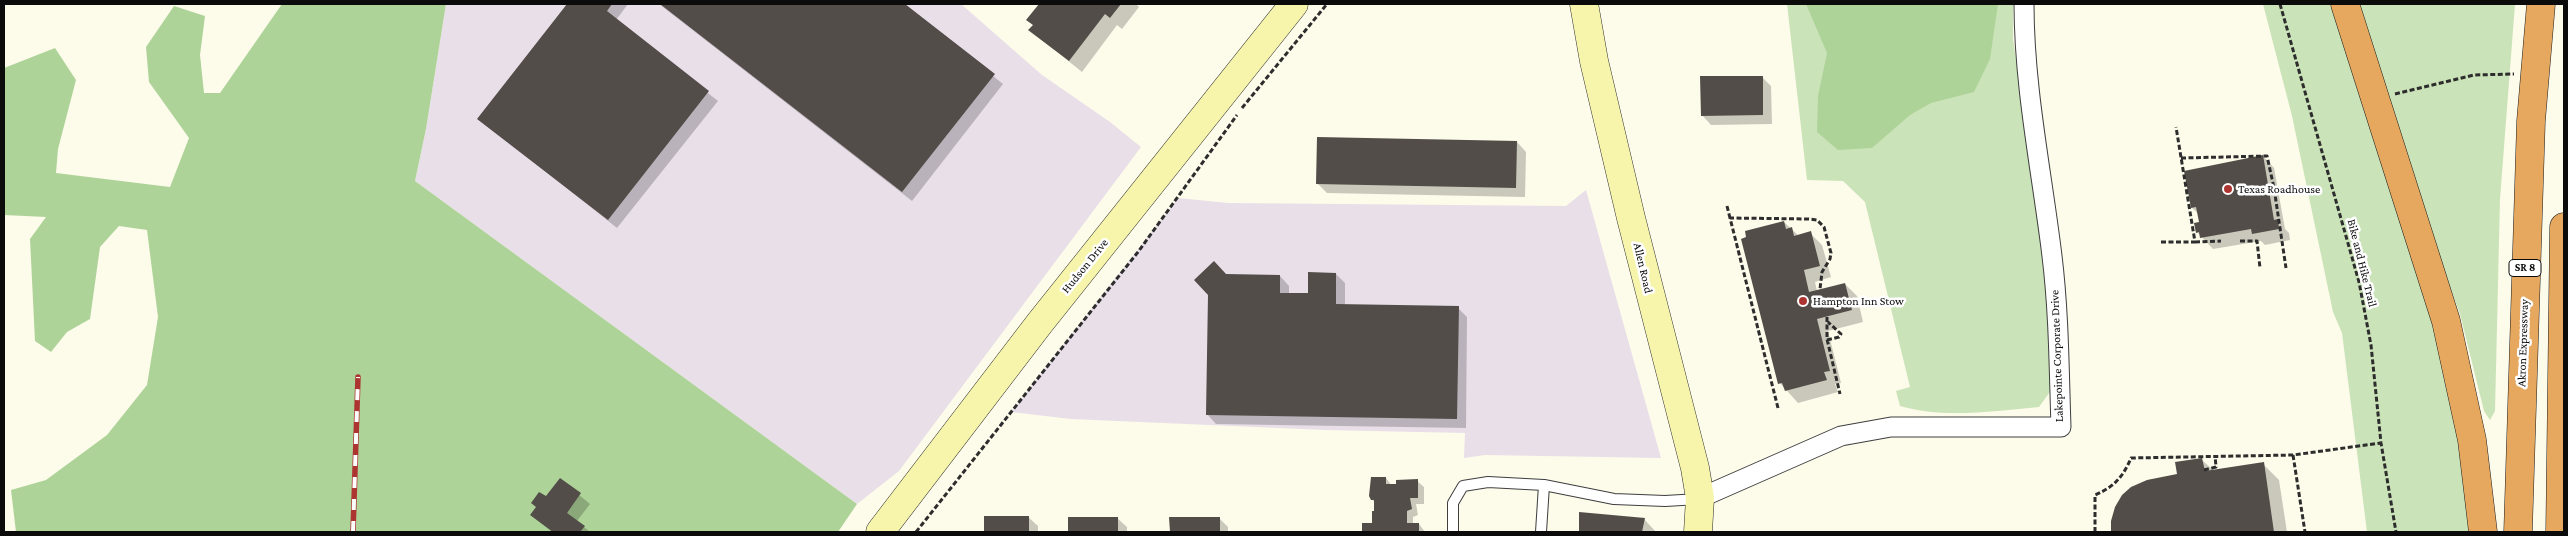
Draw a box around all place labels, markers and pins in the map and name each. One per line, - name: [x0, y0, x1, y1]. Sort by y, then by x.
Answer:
- place label: Texas Roadhouse: [2238, 182, 2320, 196]
- marker: Texas Roadhouse: [2222, 183, 2234, 195]
- place label: Hampton Inn Stow: [1813, 294, 1904, 308]
- marker: Hampton Inn Stow: [1797, 295, 1809, 307]

